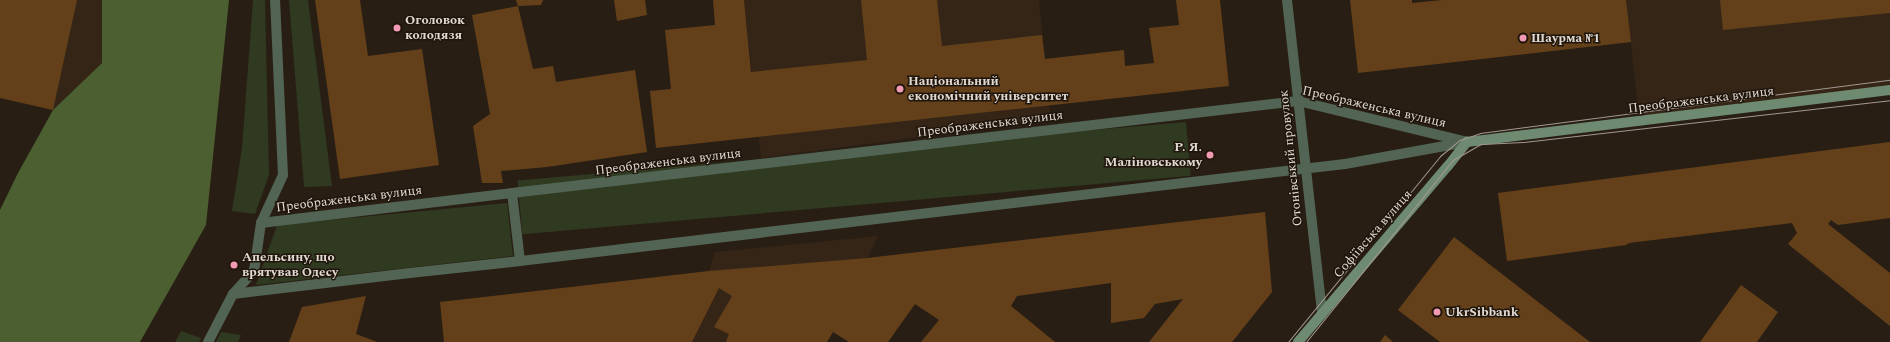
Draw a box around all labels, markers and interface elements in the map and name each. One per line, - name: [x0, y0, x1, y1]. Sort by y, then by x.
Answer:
- place label: Оголовок колодязя: [405, 13, 465, 44]
- marker: Оголовок колодязя: [392, 23, 402, 33]
- place label: Шаурма №1: [1531, 30, 1600, 46]
- marker: Шаурма №1: [1518, 33, 1528, 43]
- place label: Національний економічний університет: [908, 74, 1068, 105]
- street label: Преображенська вулиця: [1301, 83, 1447, 131]
- street label: Преображенська вулиця: [1627, 83, 1775, 117]
- marker: Національний економічний університет: [895, 84, 905, 94]
- street label: Отонівський провулок: [1276, 89, 1306, 227]
- street label: Преображенська вулиця: [916, 107, 1064, 141]
- place label: Р. Я. Маліновському: [1105, 140, 1202, 171]
- street label: Преображенська вулиця: [594, 145, 742, 179]
- marker: Р. Я. Маліновському: [1205, 150, 1215, 160]
- street label: Преображенська вулиця: [275, 182, 423, 216]
- street label: Софіївська вулиця: [1331, 187, 1415, 281]
- place label: Апельсину, що врятував Одесу: [242, 250, 338, 281]
- marker: Апельсину, що врятував Одесу: [229, 260, 239, 270]
- place label: UkrSibbank: [1445, 304, 1519, 320]
- marker: UkrSibbank: [1432, 307, 1442, 317]

